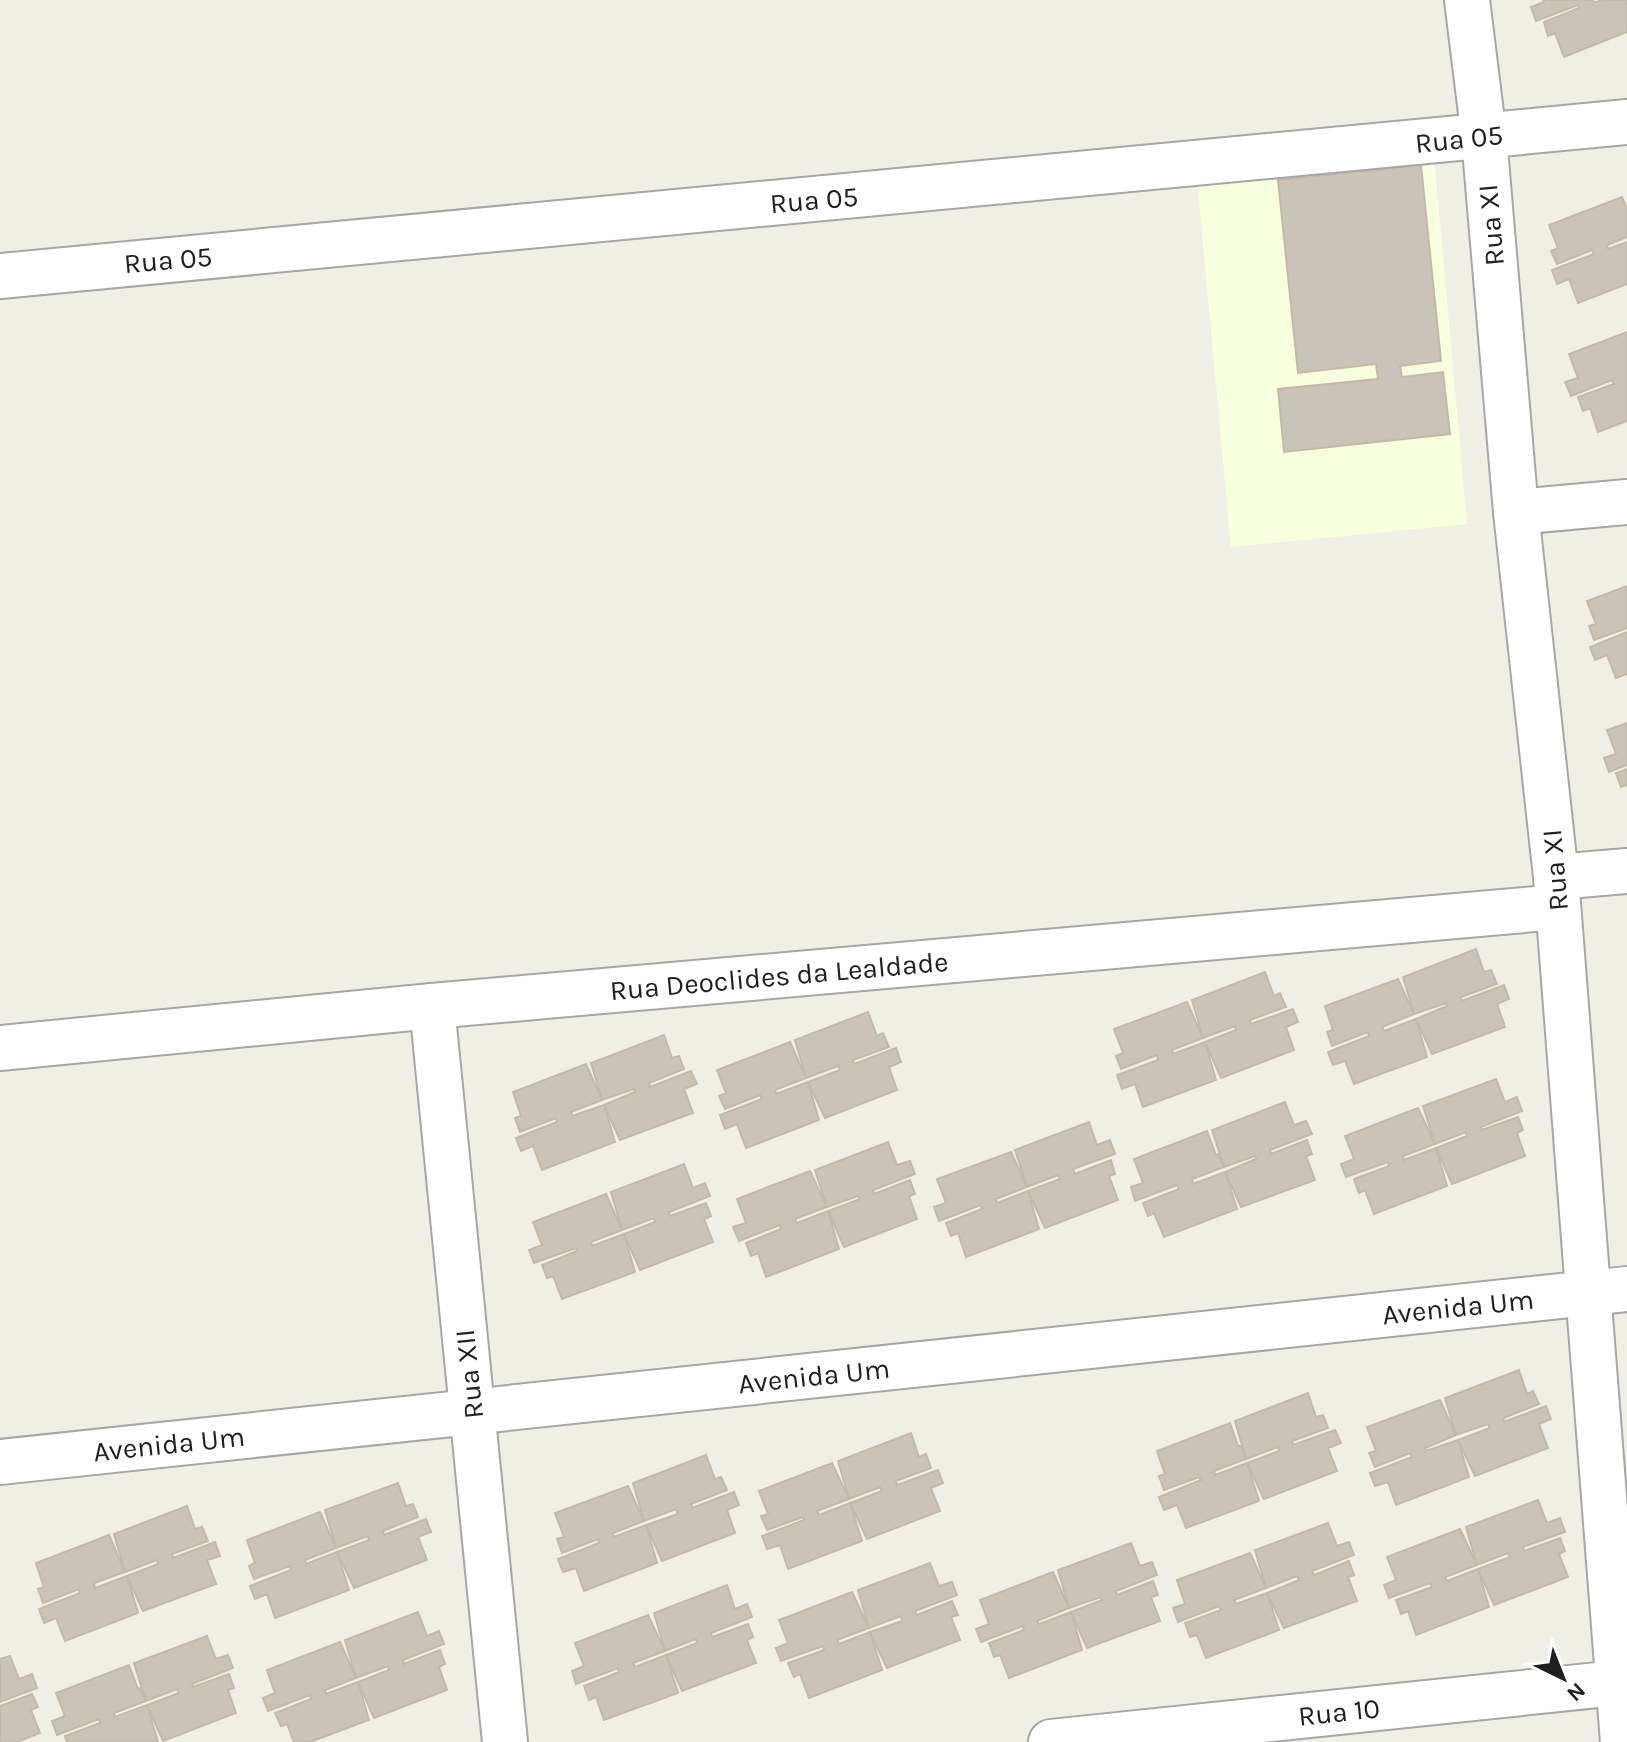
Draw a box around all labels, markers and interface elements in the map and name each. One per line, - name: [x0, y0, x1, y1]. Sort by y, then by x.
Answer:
- street label: Rua 05: [1413, 118, 1505, 160]
- street label: Rua 05: [768, 180, 860, 220]
- street label: Rua XI: [1471, 183, 1511, 267]
- street label: Rua 05: [122, 240, 214, 280]
- street label: Rua XI: [1535, 828, 1575, 912]
- street label: Rua Deoclides da Lealdade: [608, 945, 950, 1007]
- street label: Avenida Um: [1381, 1283, 1535, 1331]
- street label: Rua XII: [448, 1328, 490, 1420]
- street label: Avenida Um: [737, 1352, 891, 1400]
- street label: Avenida Um: [92, 1420, 246, 1468]
- north arrow: [1523, 1638, 1603, 1718]
- text: N: [1561, 1677, 1591, 1707]
- street label: Rua 10: [1296, 1691, 1382, 1733]

